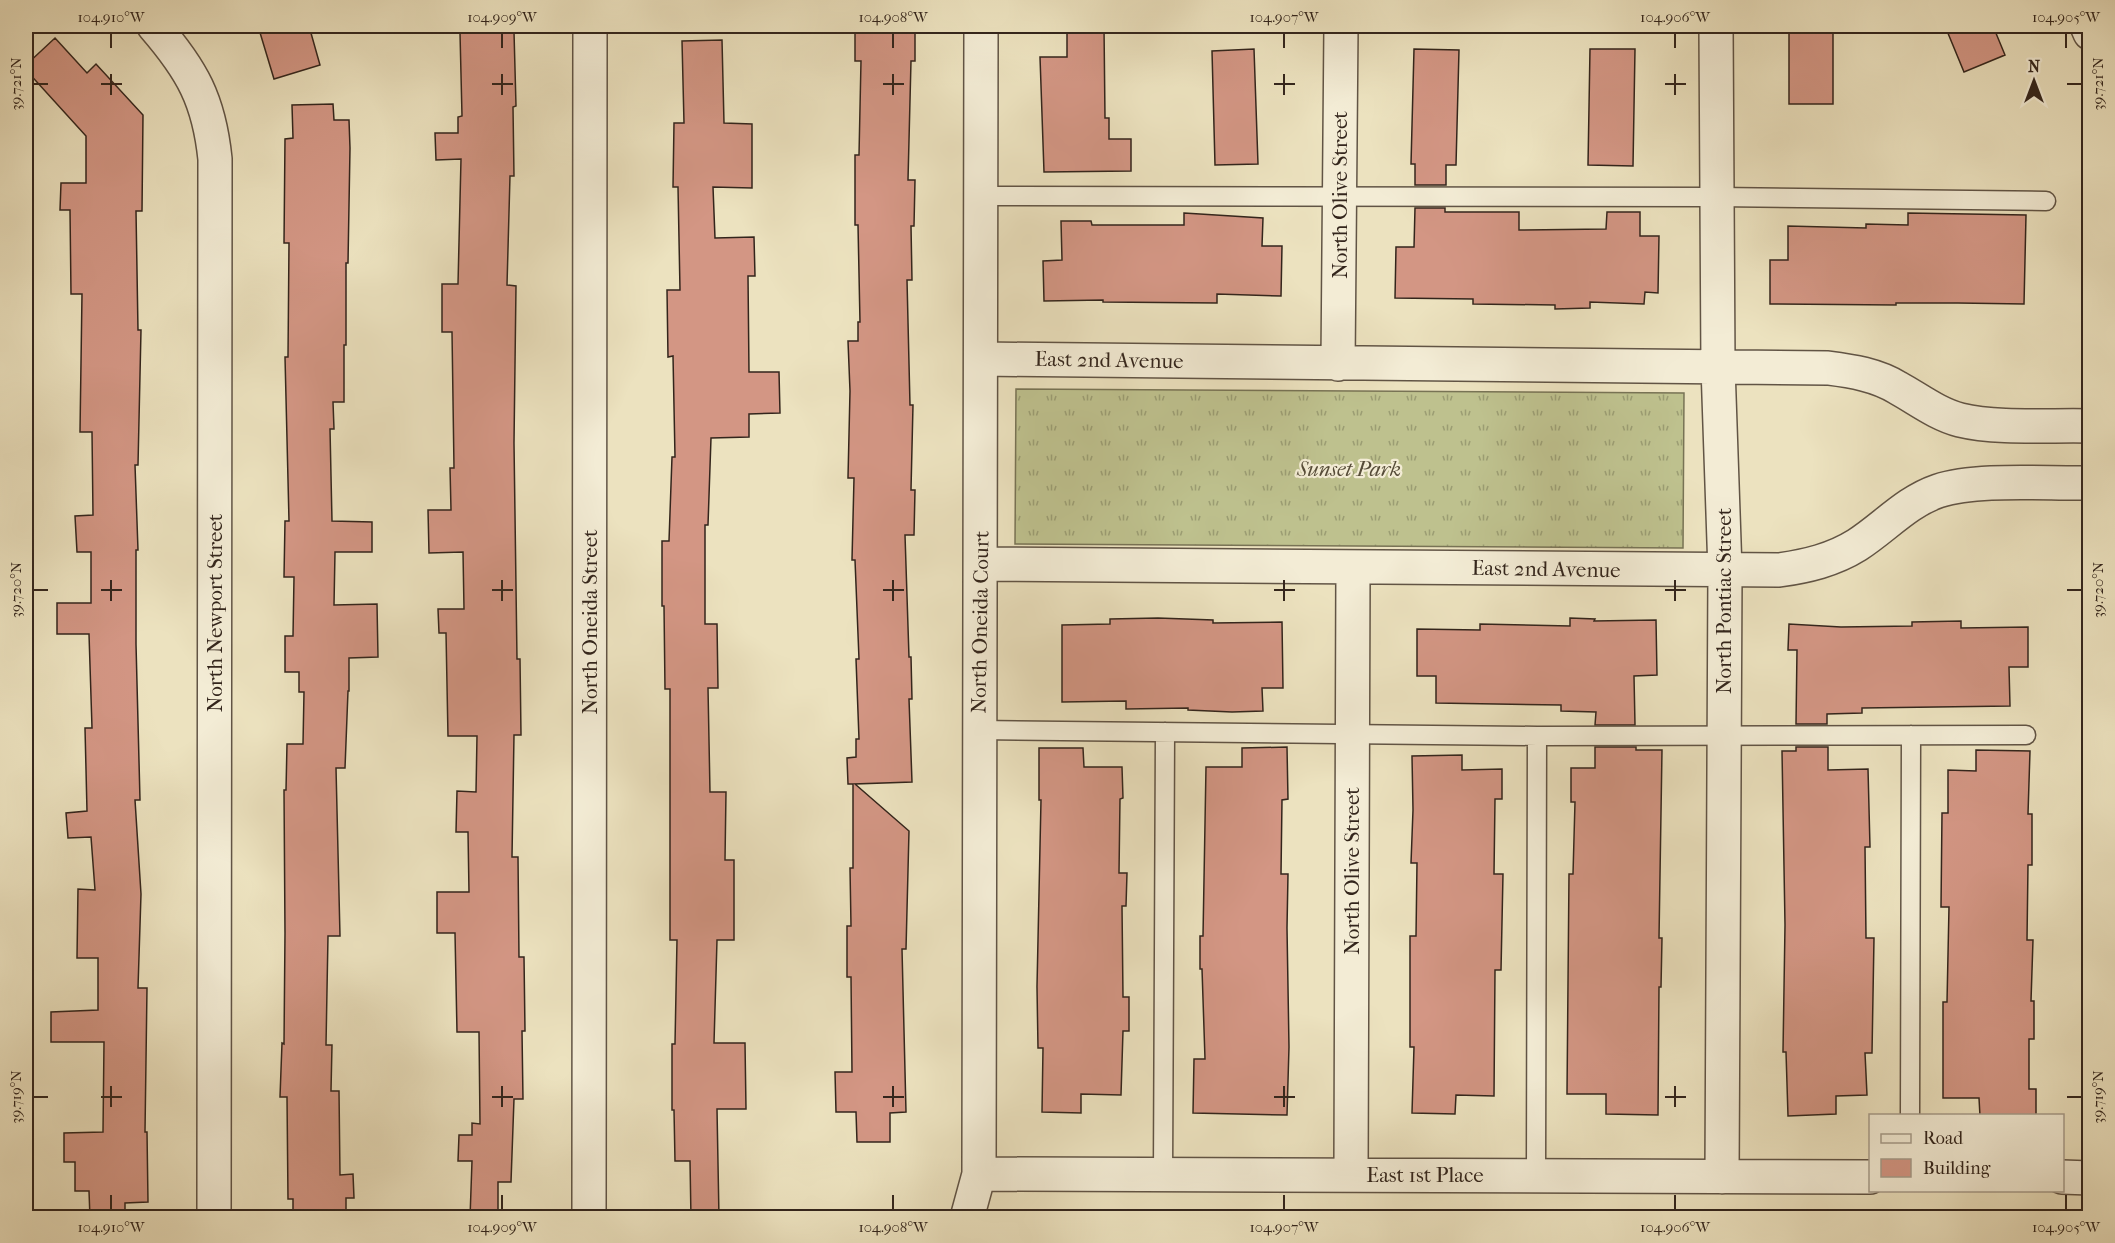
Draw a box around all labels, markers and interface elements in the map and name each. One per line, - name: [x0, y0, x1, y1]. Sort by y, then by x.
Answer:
- text: 104.910°W: [78, 8, 146, 26]
- text: 104.909°W: [467, 8, 538, 26]
- text: 104.908°W: [858, 8, 929, 26]
- text: 104.907°W: [1250, 8, 1320, 26]
- text: 104.906°W: [1640, 8, 1711, 26]
- text: 104.905°W: [2032, 8, 2101, 26]
- north arrow: [2004, 51, 2064, 111]
- text: 39.721°N: [7, 57, 25, 111]
- text: N: [2028, 57, 2041, 76]
- text: 39.721°N: [2089, 57, 2107, 111]
- street label: North Olive Street: [1328, 111, 1352, 279]
- street label: East 2nd Avenue: [1034, 347, 1184, 373]
- park label: Sunset Park: [1296, 457, 1401, 481]
- street label: North Pontiac Street: [1712, 507, 1736, 694]
- street label: North Newport Street: [203, 513, 227, 712]
- street label: North Oneida Street: [578, 529, 602, 715]
- street label: North Oneida Court: [966, 530, 994, 714]
- street label: East 2nd Avenue: [1471, 556, 1621, 582]
- text: 39.720°N: [7, 561, 25, 618]
- text: 39.720°N: [2089, 561, 2107, 618]
- street label: North Olive Street: [1340, 787, 1364, 955]
- text: 39.719°N: [7, 1070, 25, 1124]
- text: 39.719°N: [2089, 1070, 2107, 1124]
- legend: [1869, 1114, 2064, 1192]
- text: Road: [1923, 1128, 1963, 1149]
- text: Building: [1923, 1158, 1991, 1179]
- street label: East 1st Place: [1366, 1163, 1484, 1187]
- text: 104.910°W: [78, 1218, 146, 1236]
- text: 104.909°W: [467, 1218, 538, 1236]
- text: 104.908°W: [858, 1218, 929, 1236]
- text: 104.907°W: [1250, 1218, 1320, 1236]
- text: 104.906°W: [1640, 1218, 1711, 1236]
- text: 104.905°W: [2032, 1218, 2101, 1236]

